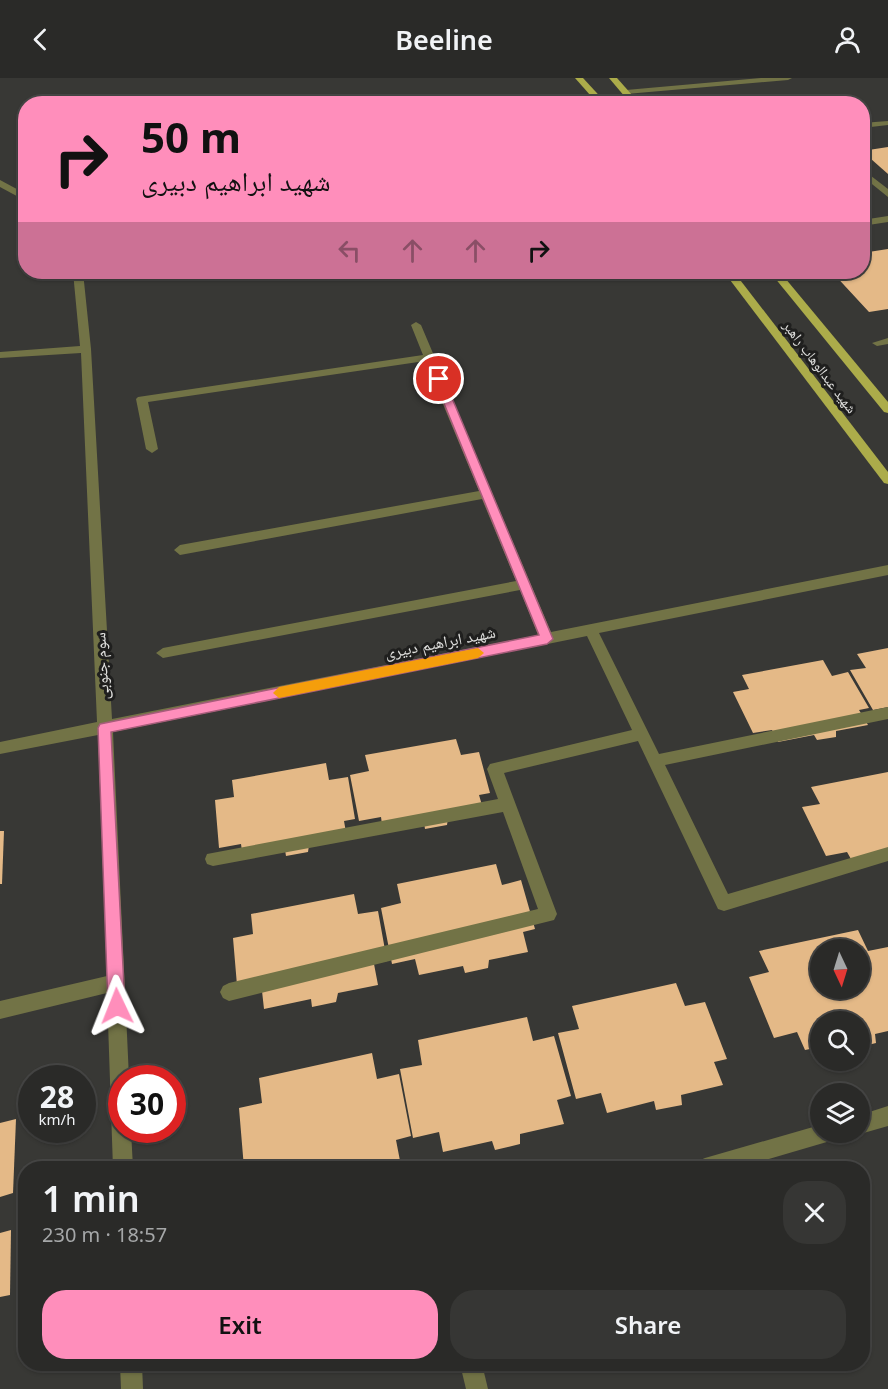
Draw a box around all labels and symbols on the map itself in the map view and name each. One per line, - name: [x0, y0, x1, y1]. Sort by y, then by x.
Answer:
- street label: شهید عبدالوهاب راهبر: [779, 316, 861, 417]
- pin: [413, 353, 464, 404]
- street label: شهید ابراهیم دبیری: [383, 620, 497, 664]
- street label: سوم جنوبی: [88, 632, 114, 700]
- north arrow: [810, 939, 870, 999]
- position arrow: [85, 974, 149, 1038]
- speed limit sign: 30: [108, 1065, 186, 1143]

